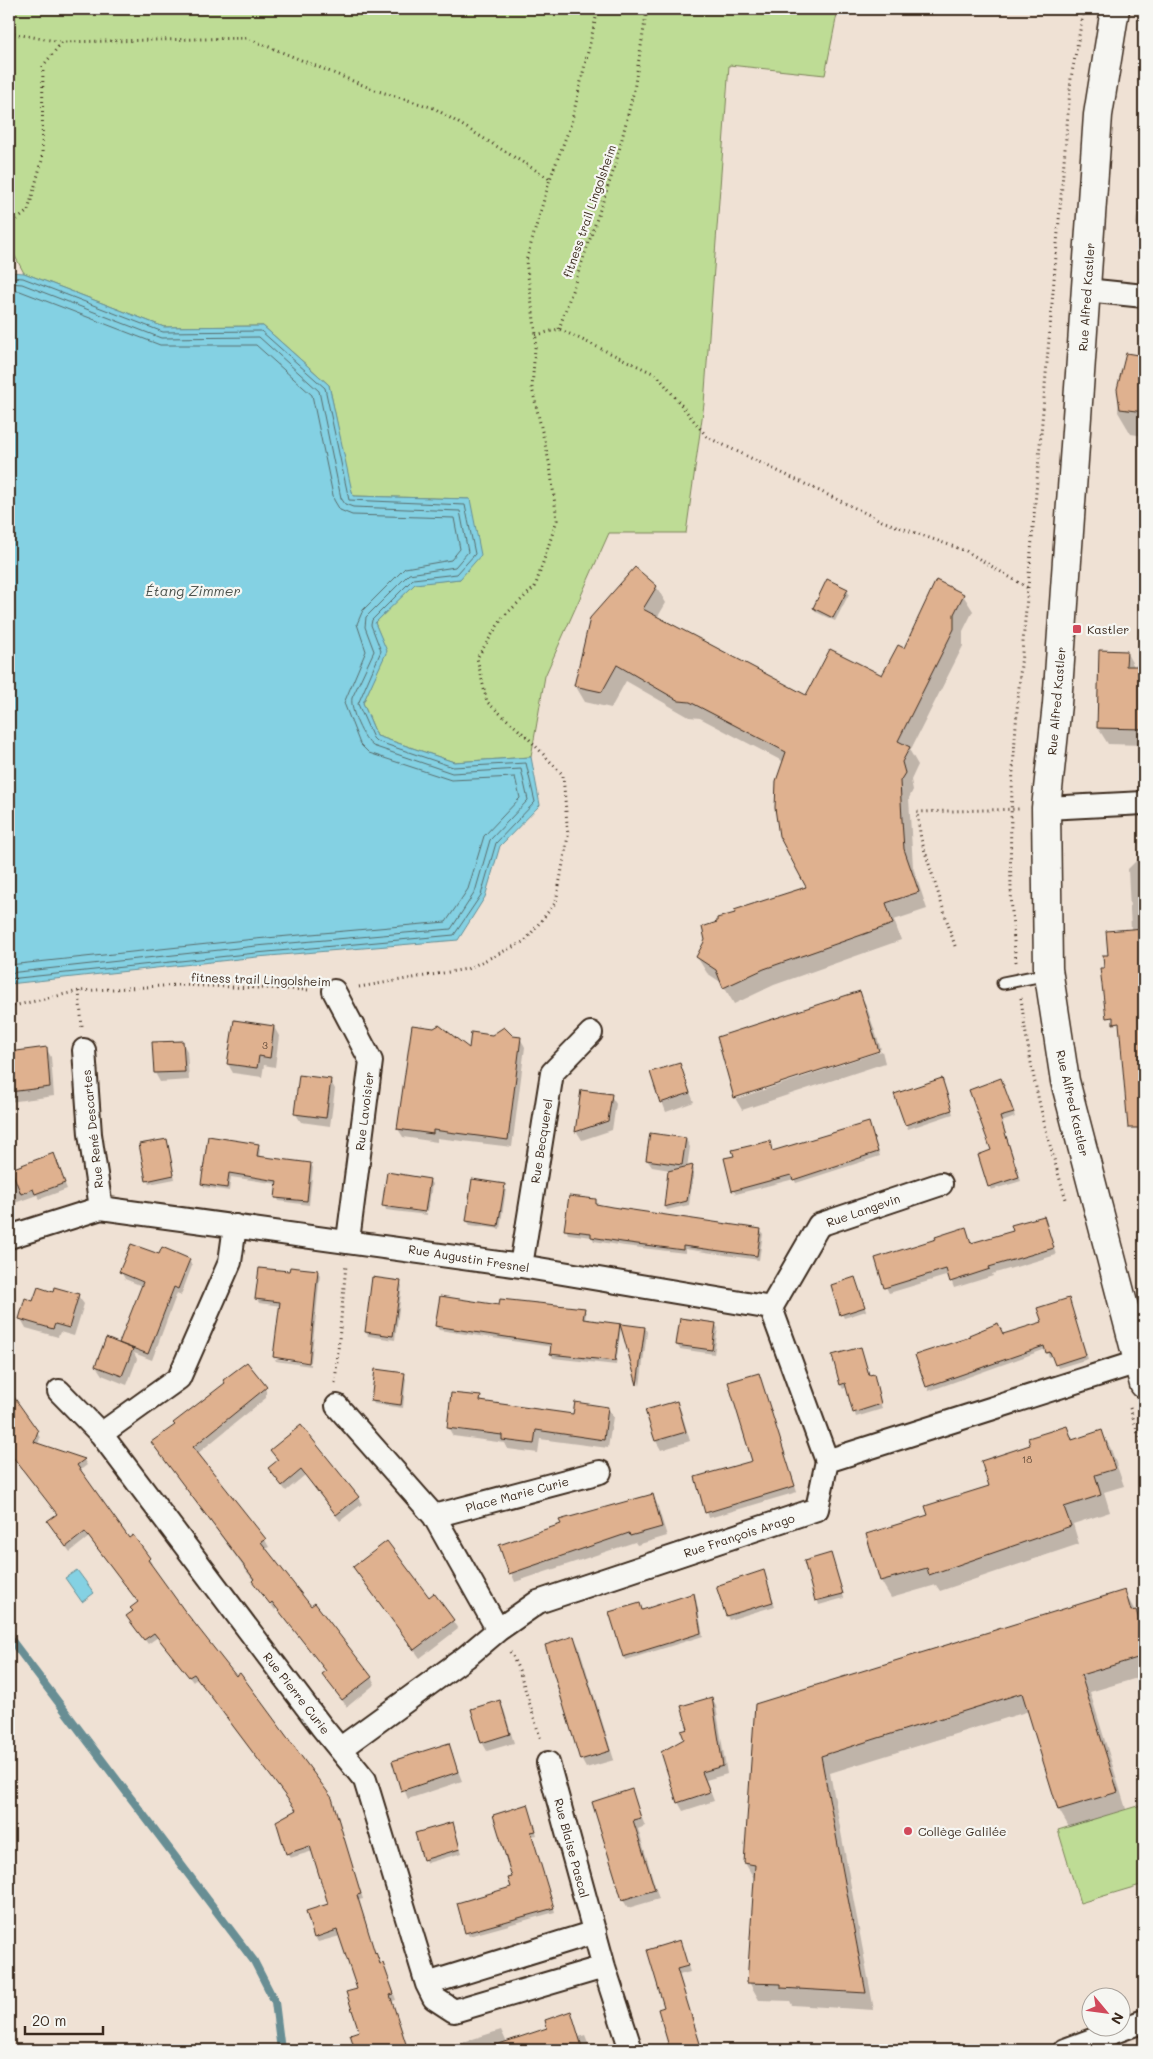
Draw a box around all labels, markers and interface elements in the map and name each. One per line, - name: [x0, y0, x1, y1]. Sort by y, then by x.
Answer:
- street label: fitness trail Lingolsheim: [559, 142, 619, 280]
- street label: Rue Alfred Kastler: [1074, 242, 1098, 352]
- water label: Étang Zimmer: [146, 581, 240, 600]
- place label: Kastler: [1087, 621, 1129, 637]
- marker: Kastler: [1071, 623, 1083, 635]
- street label: Rue Alfred Kastler: [1043, 646, 1069, 756]
- street label: fitness trail Lingolsheim: [191, 969, 331, 989]
- house number: 3: [262, 1038, 268, 1052]
- street label: Rue Alfred Kastler: [1053, 1048, 1093, 1158]
- street label: Rue René Descartes: [78, 1069, 106, 1189]
- street label: Rue Lavoisier: [351, 1071, 377, 1151]
- street label: Rue Becquerel: [526, 1097, 556, 1185]
- street label: Rue Langevin: [824, 1190, 902, 1230]
- street label: Rue Augustin Fresnel: [407, 1241, 531, 1275]
- house number: 18: [1022, 1452, 1032, 1466]
- street label: Place Marie Curie: [464, 1473, 570, 1515]
- street label: Rue François Arago: [681, 1510, 797, 1560]
- street label: Rue Pierre Curie: [260, 1649, 334, 1737]
- street label: Rue Blaise Pascal: [551, 1796, 593, 1900]
- place label: Collège Galilée: [918, 1823, 1007, 1839]
- marker: Collège Galilée: [902, 1825, 914, 1837]
- north arrow: [1080, 1986, 1130, 2036]
- scale bar: [25, 2004, 102, 2036]
- text: N: [1107, 2009, 1129, 2028]
- text: 20 m: [32, 2010, 66, 2030]

